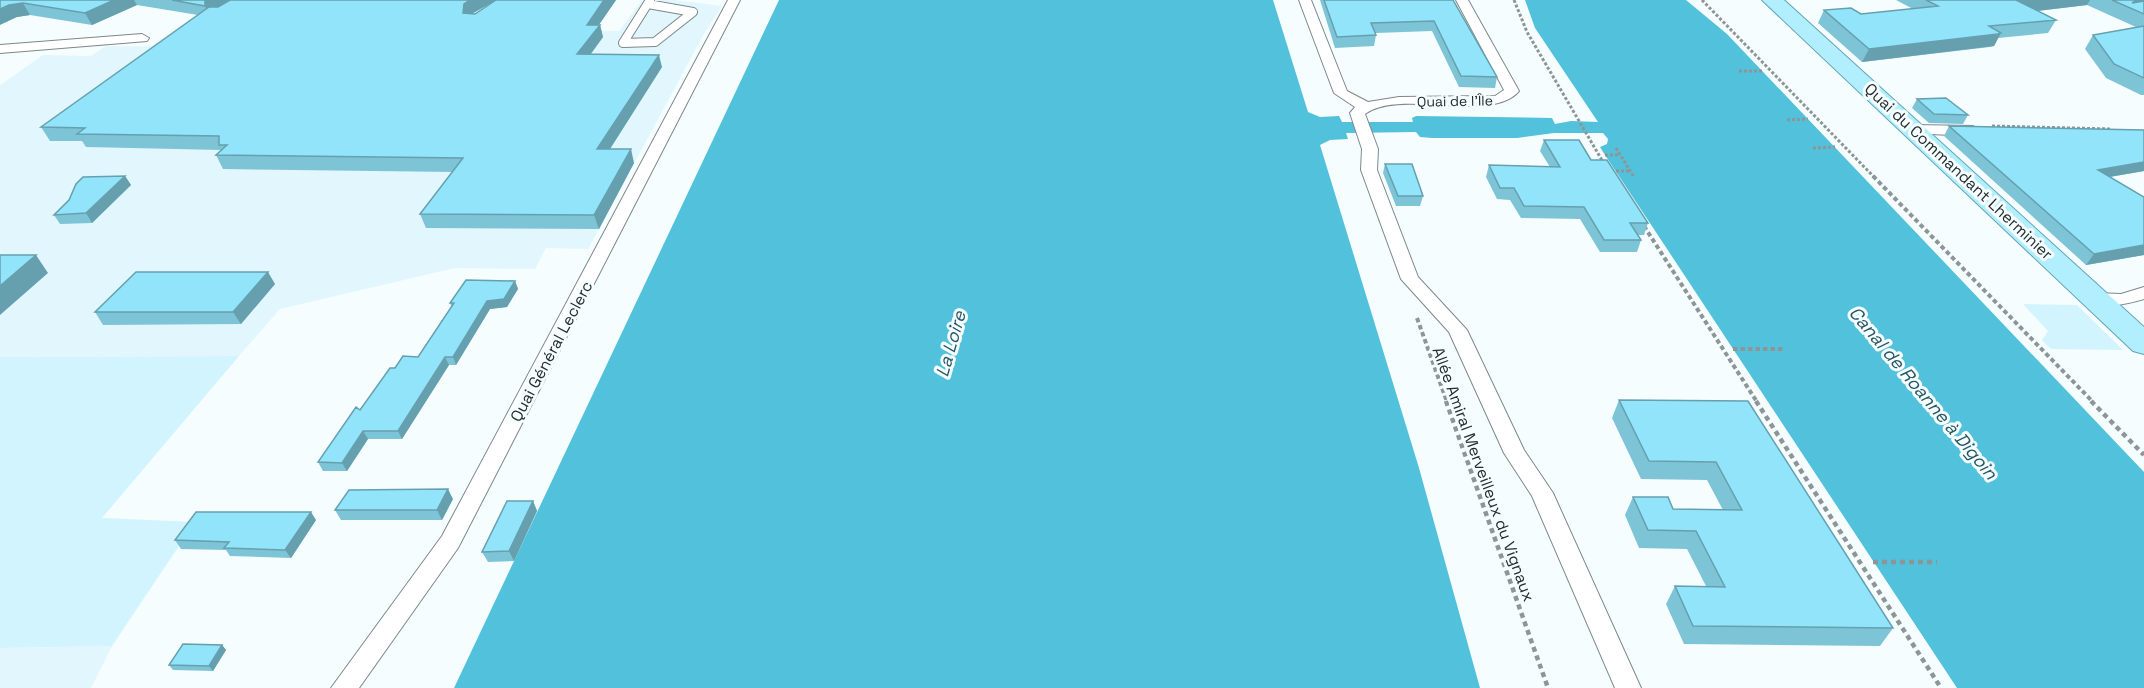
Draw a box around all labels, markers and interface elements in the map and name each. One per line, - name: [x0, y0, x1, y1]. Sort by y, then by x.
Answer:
- street label: Quai du Commandant Lherminier: [1860, 78, 2057, 264]
- street label: Quai de l'Île: [1417, 91, 1493, 111]
- street label: Quai Général Leclerc: [505, 277, 597, 425]
- water label: Canal de Roanne à Digoin: [1844, 301, 2003, 485]
- water label: La Loire: [930, 307, 971, 379]
- street label: Allée Amiral Merveilleux du Vignaux: [1428, 344, 1539, 604]

